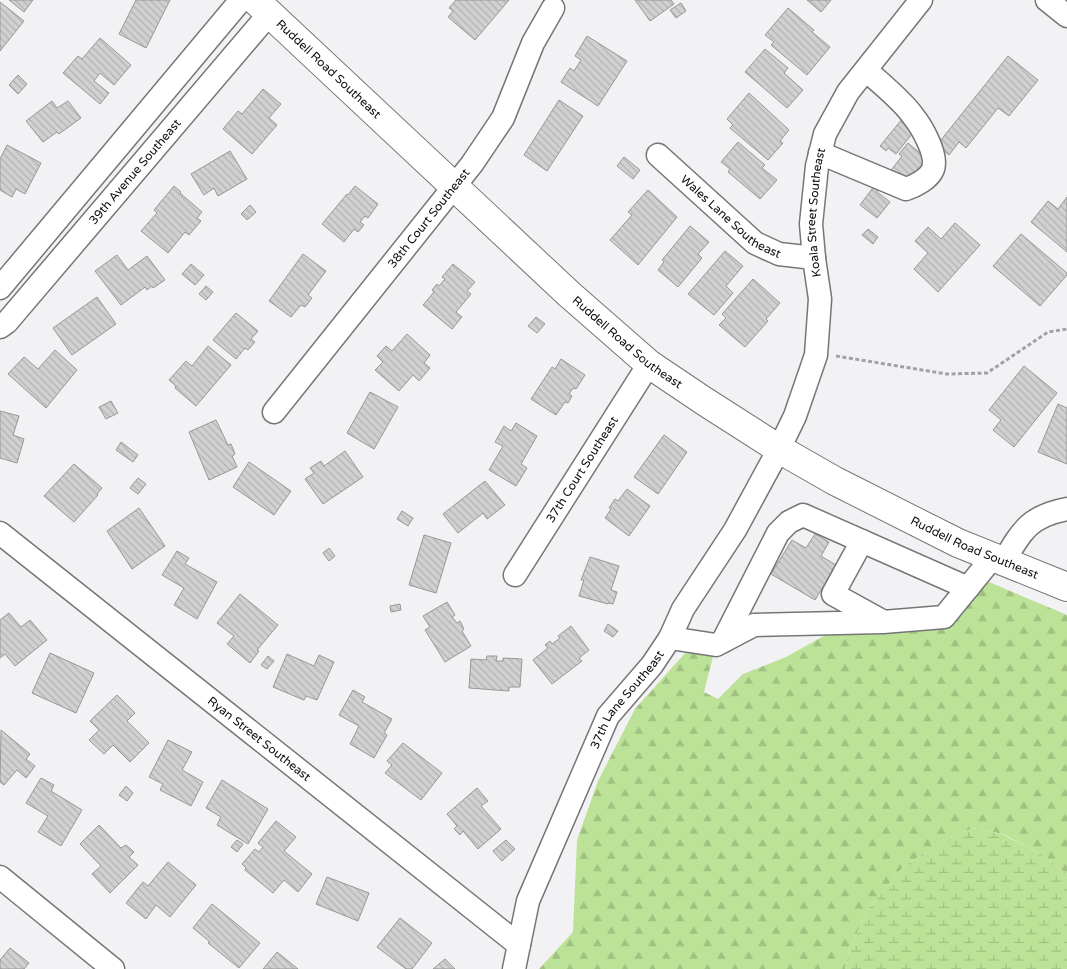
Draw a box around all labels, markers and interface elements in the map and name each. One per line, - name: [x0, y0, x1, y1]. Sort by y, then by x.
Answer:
- street label: Ruddell Road Southeast: [274, 17, 384, 122]
- street label: 39th Avenue Southeast: [86, 116, 184, 227]
- street label: Koala Street Southeast: [804, 146, 828, 278]
- street label: 38th Court Southeast: [385, 165, 473, 271]
- street label: Wales Lane Southeast: [678, 172, 784, 261]
- street label: Ruddell Road Southeast: [570, 293, 685, 392]
- street label: 37th Court Southeast: [543, 413, 621, 525]
- street label: Ruddell Road Southeast: [908, 513, 1041, 582]
- street label: 37th Lane Southeast: [588, 647, 667, 751]
- street label: Ryan Street Southeast: [205, 694, 314, 784]

